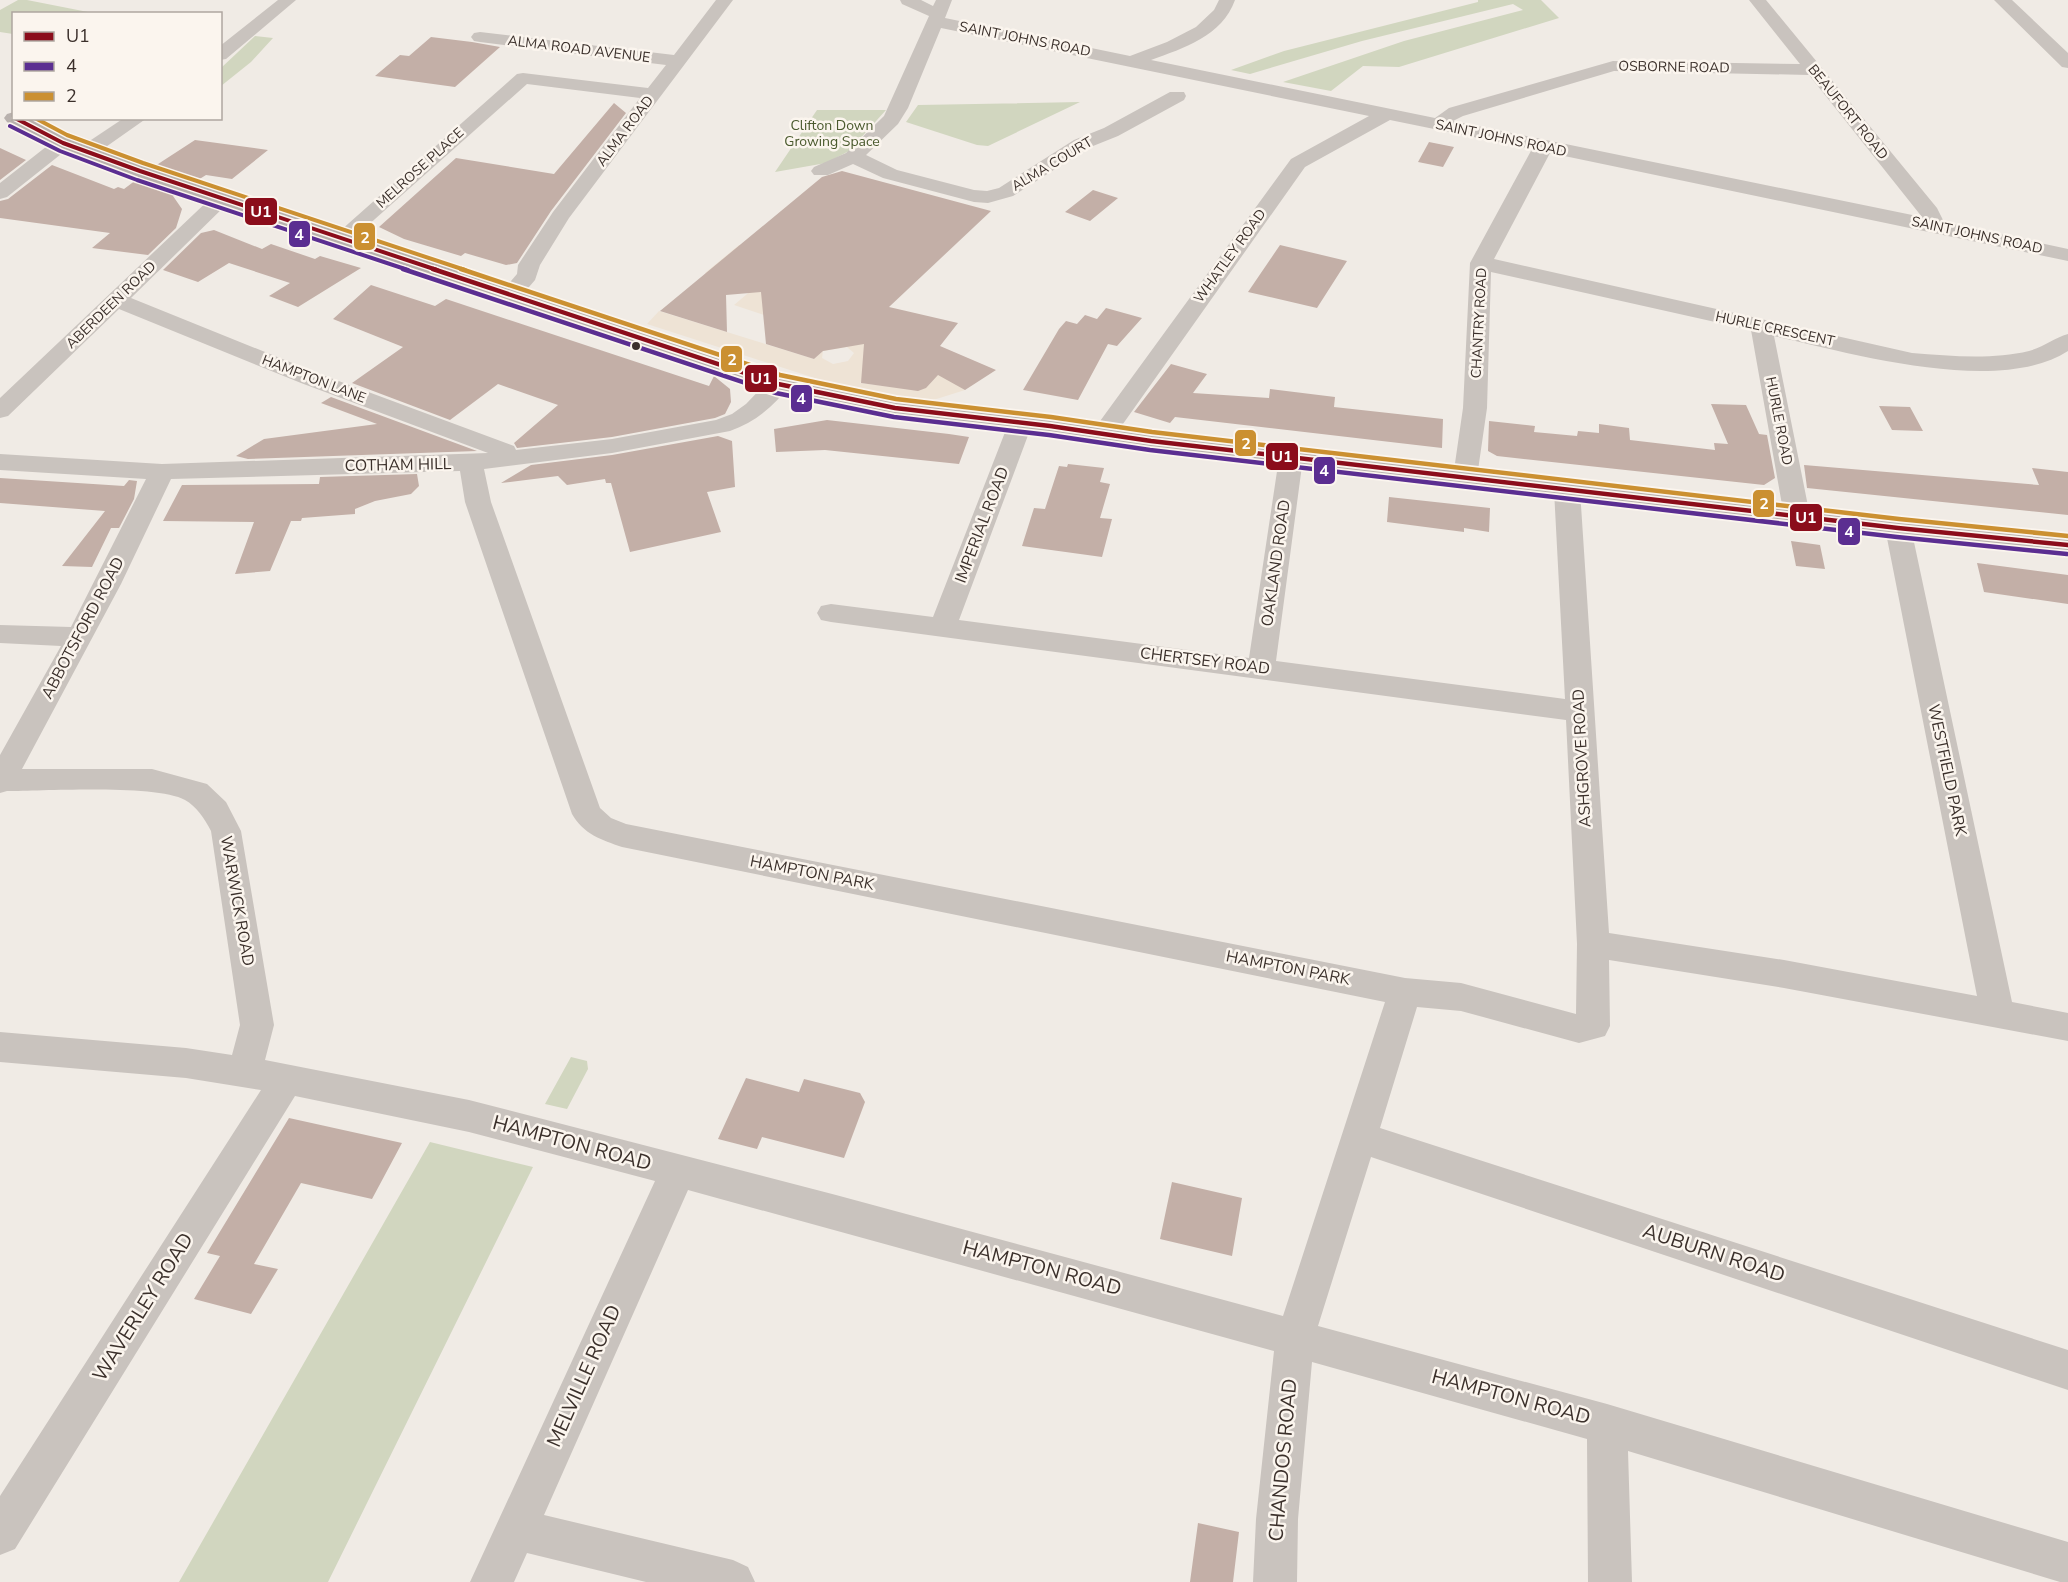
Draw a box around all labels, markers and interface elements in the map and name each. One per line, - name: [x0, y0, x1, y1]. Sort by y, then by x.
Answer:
- legend: [12, 12, 222, 120]
- street label: SAINT JOHNS ROAD: [958, 17, 1092, 61]
- text: U1: [66, 24, 90, 48]
- street label: ALMA ROAD AVENUE: [507, 31, 651, 67]
- text: 4: [66, 54, 77, 78]
- street label: OSBORNE ROAD: [1618, 57, 1730, 77]
- street label: BEAUFORT ROAD: [1804, 60, 1892, 164]
- text: 2: [66, 84, 77, 108]
- street label: ALMA ROAD: [592, 92, 658, 170]
- street label: SAINT JOHNS ROAD: [1434, 115, 1568, 161]
- park label: Clifton Down Growing Space: [784, 116, 880, 151]
- street label: MELROSE PLACE: [372, 123, 468, 213]
- street label: ALMA COURT: [1008, 132, 1096, 196]
- line badge: U1: [244, 197, 278, 226]
- text: U1: [250, 201, 272, 223]
- street label: WHATLEY ROAD: [1189, 205, 1271, 307]
- street label: SAINT JOHNS ROAD: [1910, 212, 2044, 258]
- line badge: 4: [288, 220, 311, 248]
- line badge: 2: [353, 222, 376, 251]
- text: 4: [294, 224, 304, 246]
- text: 2: [360, 227, 370, 249]
- street label: ABERDEEN ROAD: [62, 257, 160, 353]
- street label: CHANTRY ROAD: [1467, 267, 1491, 379]
- street label: HURLE CRESCENT: [1714, 307, 1837, 351]
- unlabelled marker: [630, 340, 642, 352]
- line badge: 2: [720, 345, 743, 373]
- text: 2: [727, 349, 737, 371]
- street label: HAMPTON LANE: [259, 350, 369, 408]
- line badge: U1: [744, 364, 778, 393]
- text: U1: [750, 368, 772, 390]
- street label: HURLE ROAD: [1761, 375, 1797, 467]
- line badge: 4: [790, 384, 813, 413]
- text: 4: [796, 388, 806, 410]
- line badge: 2: [1234, 429, 1257, 457]
- text: 2: [1241, 433, 1251, 455]
- line badge: U1: [1265, 442, 1299, 471]
- text: U1: [1271, 446, 1293, 468]
- street label: COTHAM HILL: [344, 453, 452, 477]
- line badge: 4: [1313, 456, 1336, 485]
- text: 4: [1319, 460, 1329, 482]
- street label: IMPERIAL ROAD: [950, 464, 1014, 586]
- line badge: 2: [1752, 489, 1775, 518]
- text: 2: [1759, 493, 1769, 515]
- street label: OAKLAND ROAD: [1256, 498, 1296, 628]
- line badge: U1: [1789, 503, 1823, 532]
- text: U1: [1795, 507, 1817, 529]
- line badge: 4: [1837, 517, 1861, 546]
- text: 4: [1844, 521, 1854, 543]
- street label: ABBOTSFORD ROAD: [36, 553, 130, 703]
- street label: CHERTSEY ROAD: [1139, 642, 1271, 680]
- street label: ASHGROVE ROAD: [1567, 688, 1597, 828]
- street label: WESTFIELD PARK: [1922, 702, 1972, 839]
- street label: WARWICK ROAD: [215, 834, 259, 968]
- street label: HAMPTON PARK: [748, 850, 877, 896]
- street label: HAMPTON PARK: [1224, 945, 1353, 991]
- street label: HAMPTON ROAD: [490, 1109, 654, 1177]
- street label: AUBURN ROAD: [1639, 1217, 1789, 1289]
- street label: WAVERLEY ROAD: [86, 1228, 200, 1386]
- street label: HAMPTON ROAD: [960, 1234, 1124, 1302]
- street label: MELVILLE ROAD: [541, 1301, 627, 1451]
- street label: HAMPTON ROAD: [1429, 1363, 1593, 1431]
- street label: CHANDOS ROAD: [1262, 1377, 1304, 1543]

